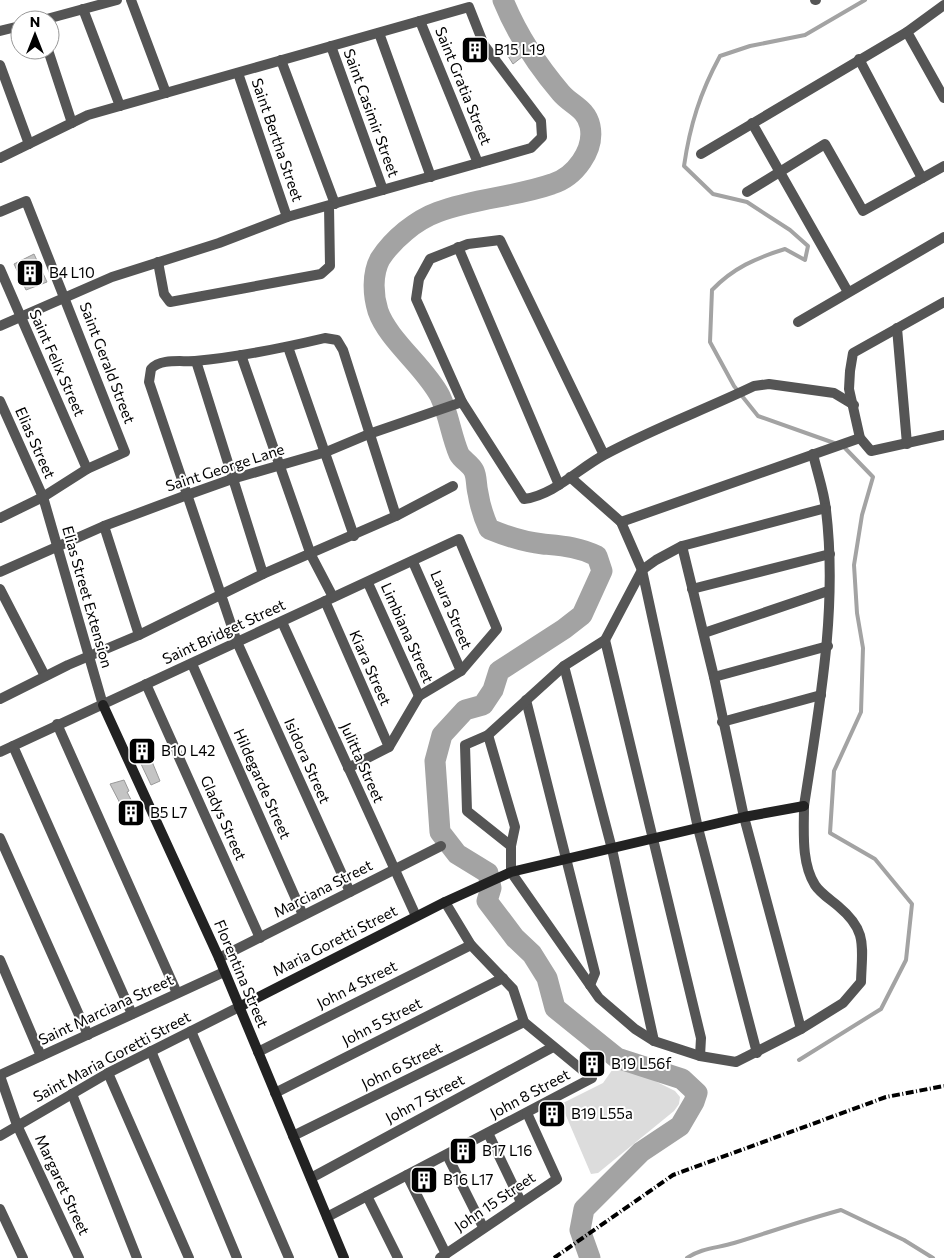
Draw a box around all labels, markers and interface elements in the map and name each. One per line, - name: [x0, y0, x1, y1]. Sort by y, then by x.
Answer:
- north arrow: [10, 10, 60, 60]
- text: N: [30, 13, 40, 30]
- street label: Saint Gratia Street: [432, 24, 496, 147]
- building icon: B15 L19: [460, 35, 490, 65]
- place label: B15 L19: [494, 40, 545, 58]
- street label: Saint Casimir Street: [340, 46, 404, 179]
- street label: Saint Bertha Street: [248, 75, 308, 204]
- building icon: B4 L10: [15, 258, 45, 288]
- place label: B4 L10: [49, 263, 95, 281]
- street label: Saint Gerald Street: [77, 299, 139, 426]
- street label: Saint Felix Street: [26, 306, 90, 419]
- street label: Elias Street: [12, 404, 60, 481]
- street label: Saint George Lane: [163, 439, 286, 495]
- street label: Elias Street Extension: [59, 524, 117, 670]
- street label: Laura Street: [427, 568, 477, 652]
- street label: Limbiana Street: [378, 580, 438, 685]
- street label: Saint Bridget Street: [159, 595, 288, 667]
- street label: Kiara Street: [346, 627, 396, 708]
- street label: Isidora Street: [281, 715, 335, 806]
- street label: Julitta Street: [337, 720, 389, 805]
- street label: Hildegarde Street: [231, 726, 295, 842]
- building icon: B10 L42: [127, 736, 157, 766]
- place label: B10 L42: [161, 741, 215, 759]
- street label: Gladys Street: [197, 772, 251, 863]
- building icon: B5 L7: [116, 798, 146, 828]
- place label: B5 L7: [150, 803, 188, 821]
- street label: Marciana Street: [270, 855, 375, 921]
- street label: Maria Goretti Street: [269, 901, 400, 979]
- street label: Florentina Street: [211, 917, 273, 1030]
- street label: John 4 Street: [313, 956, 400, 1012]
- street label: Saint Marciana Street: [35, 970, 176, 1048]
- street label: John 5 Street: [339, 993, 425, 1049]
- street label: Saint Maria Goretti Street: [30, 1007, 193, 1105]
- street label: John 6 Street: [358, 1038, 445, 1092]
- building icon: B19 L56f: [577, 1049, 607, 1079]
- place label: B19 L56f: [611, 1054, 671, 1072]
- street label: John 8 Street: [487, 1065, 573, 1122]
- street label: John 7 Street: [382, 1070, 467, 1126]
- building icon: B19 L55a: [537, 1099, 567, 1129]
- place label: B19 L55a: [571, 1104, 633, 1122]
- street label: Margaret Street: [32, 1131, 94, 1238]
- building icon: B17 L16: [448, 1136, 478, 1166]
- place label: B17 L16: [482, 1141, 532, 1159]
- building icon: B16 L17: [409, 1165, 439, 1195]
- street label: John 15 Street: [451, 1168, 538, 1235]
- place label: B16 L17: [443, 1170, 493, 1188]

